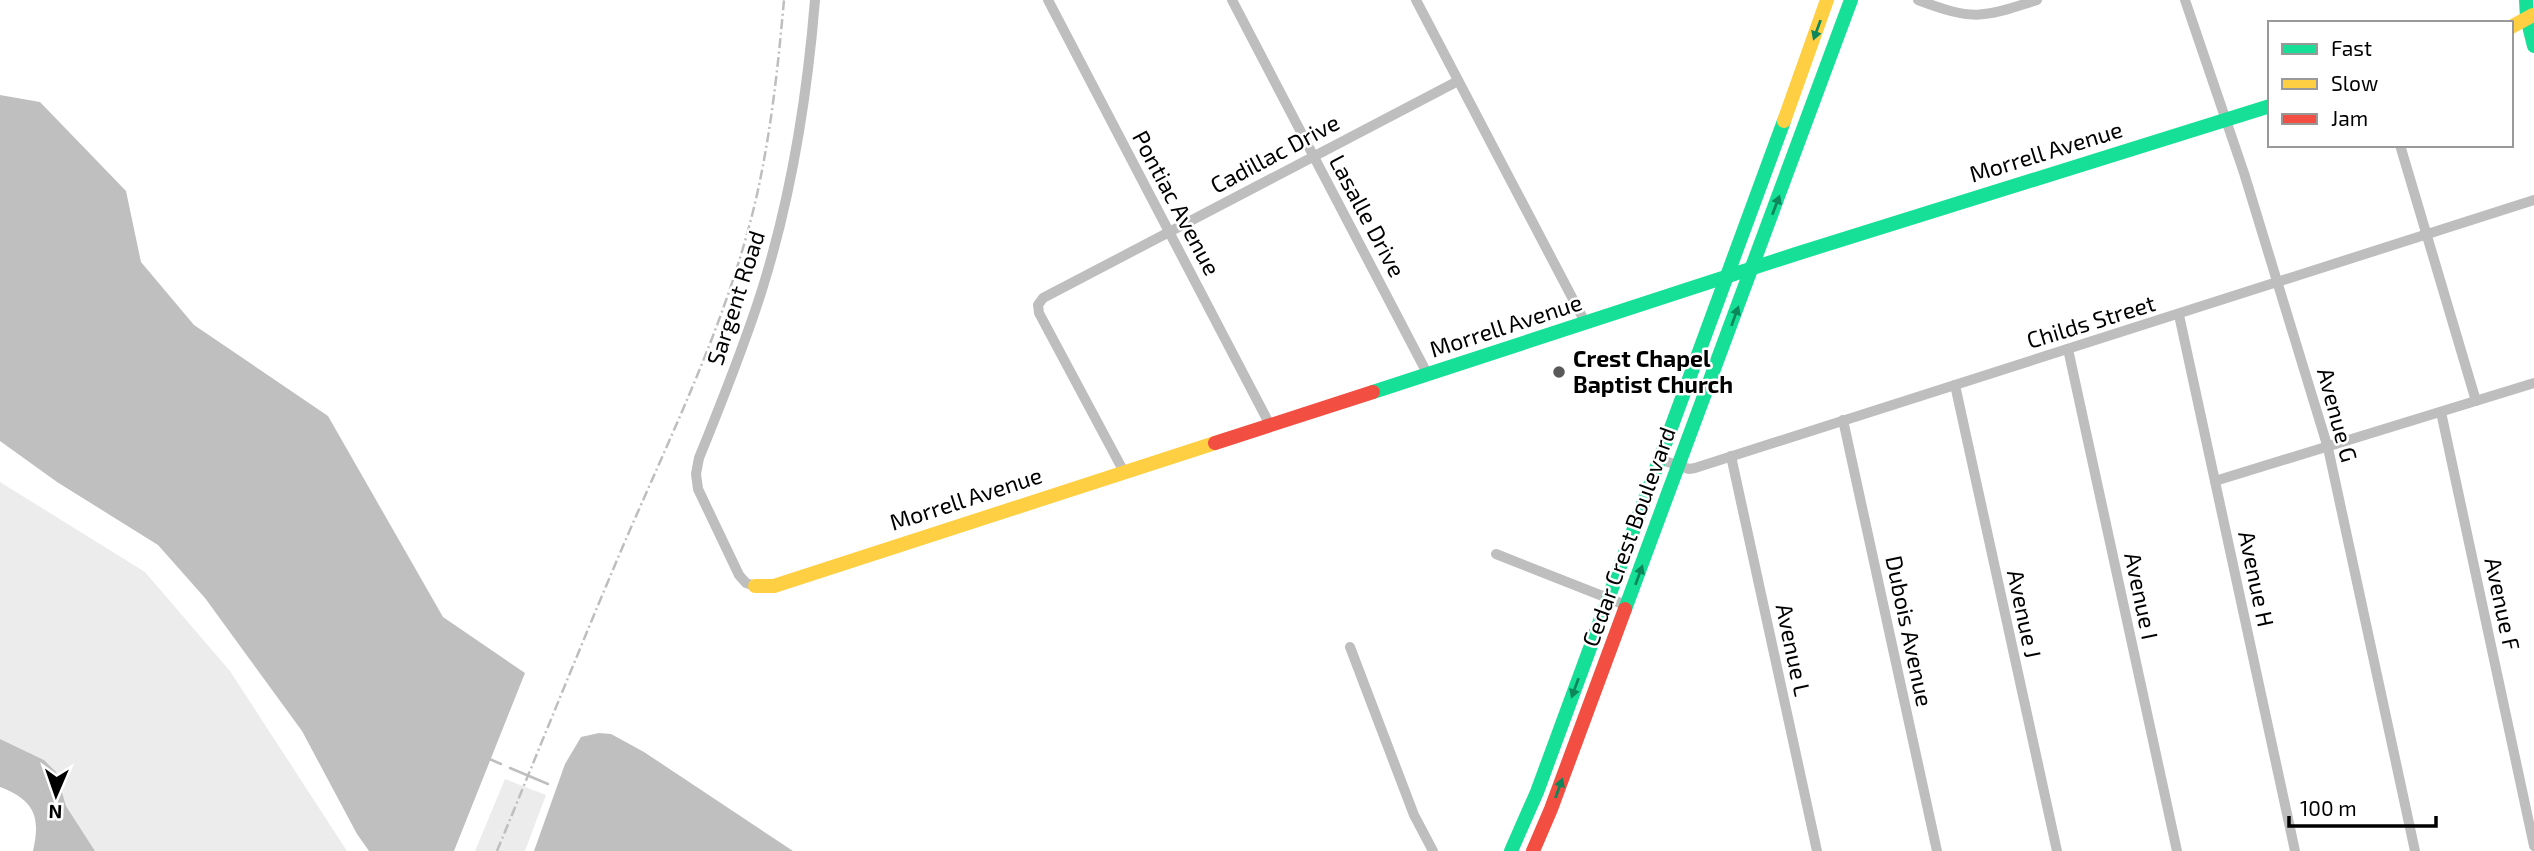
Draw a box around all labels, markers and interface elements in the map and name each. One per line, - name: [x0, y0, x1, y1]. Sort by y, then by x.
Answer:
- one-way arrow: [1811, 19, 1822, 40]
- legend: [2268, 21, 2513, 147]
- text: Fast: [2331, 35, 2372, 60]
- text: Slow: [2331, 70, 2378, 95]
- text: Jam: [2331, 105, 2368, 130]
- street label: Cadillac Drive: [1205, 107, 1344, 199]
- street label: Morrell Avenue: [1966, 114, 2126, 188]
- street label: Pontiac Avenue: [1127, 125, 1227, 280]
- street label: Lasalle Drive: [1324, 150, 1412, 281]
- one-way arrow: [1771, 195, 1782, 216]
- street label: Sargent Road: [700, 227, 770, 369]
- street label: Morrell Avenue: [1426, 287, 1585, 363]
- street label: Childs Street: [2023, 288, 2159, 354]
- one-way arrow: [1729, 305, 1740, 326]
- place label: Crest Chapel Baptist Church: [1573, 344, 1733, 398]
- marker: Crest Chapel Baptist Church: [1551, 364, 1567, 380]
- street label: Avenue G: [2312, 364, 2364, 465]
- street label: Cedar Crest Boulevard: [1575, 423, 1681, 650]
- street label: Morrell Avenue: [886, 460, 1045, 536]
- street label: Avenue H: [2233, 528, 2281, 629]
- street label: Avenue I: [2119, 550, 2165, 642]
- street label: Dubois Avenue: [1880, 553, 1940, 709]
- street label: Avenue F: [2479, 555, 2527, 653]
- one-way arrow: [1634, 564, 1645, 585]
- street label: Avenue J: [2002, 567, 2048, 661]
- street label: Avenue L: [1771, 601, 1817, 699]
- one-way arrow: [1569, 677, 1580, 698]
- north arrow: [21, 760, 91, 830]
- one-way arrow: [1554, 778, 1565, 799]
- scale bar: [2289, 784, 2436, 828]
- text: 100 m: [2300, 795, 2357, 820]
- text: N: [48, 801, 63, 824]

